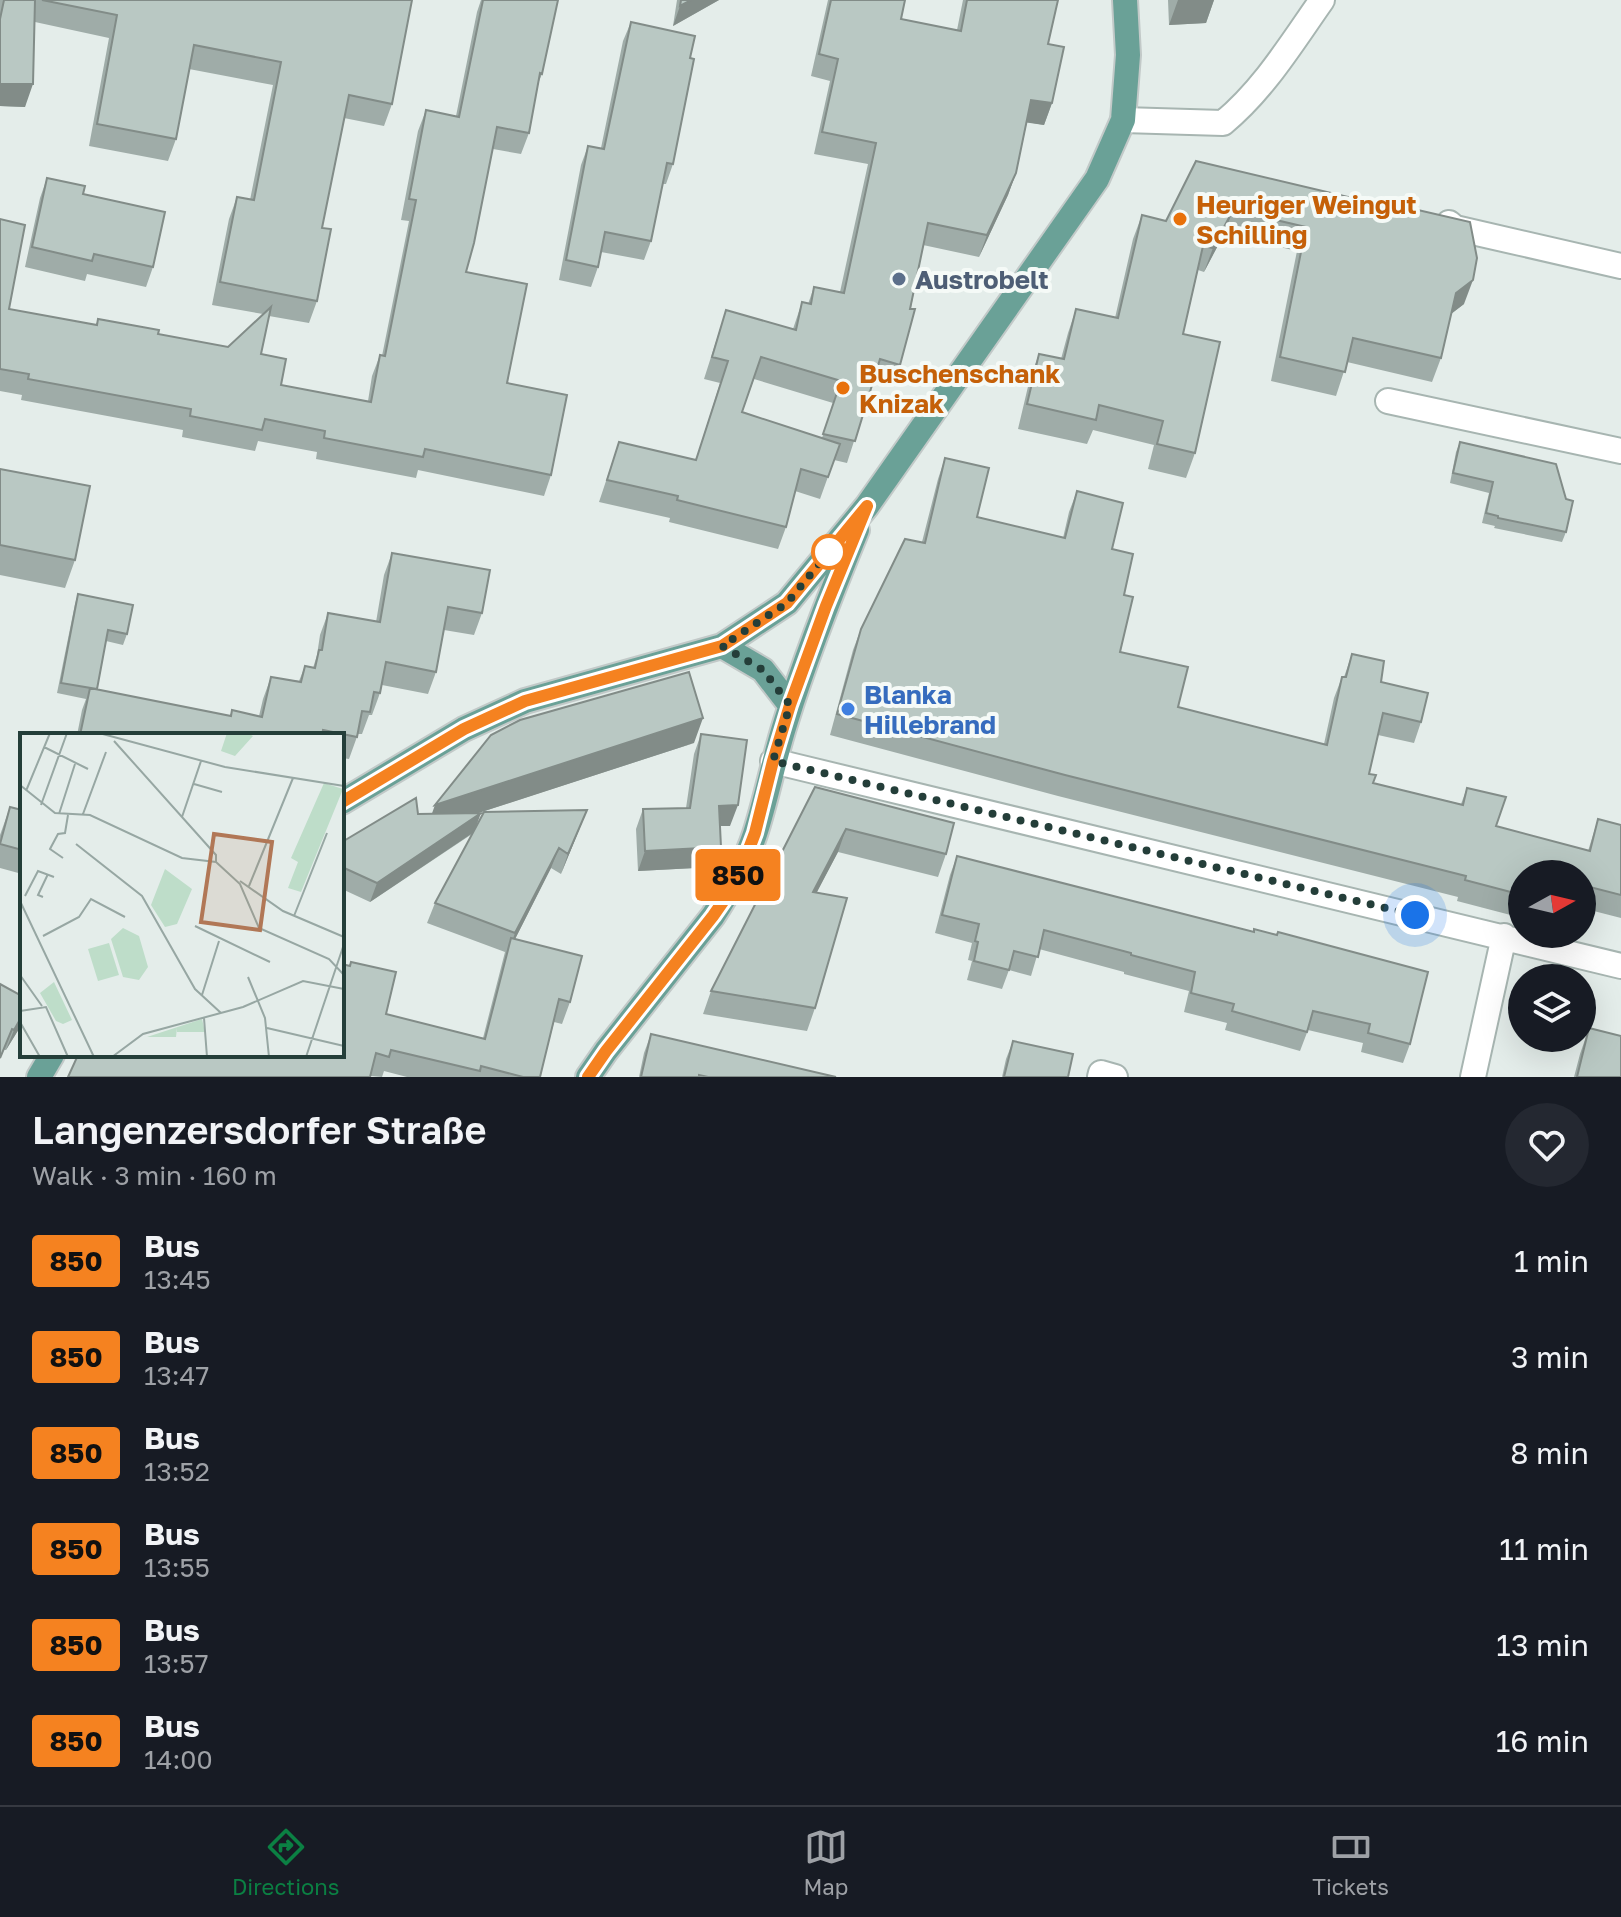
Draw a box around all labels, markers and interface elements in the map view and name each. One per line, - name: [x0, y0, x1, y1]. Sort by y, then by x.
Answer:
- place label: Heuriger Weingut Schilling: [1196, 189, 1417, 250]
- marker: Heuriger Weingut Schilling: [1171, 210, 1189, 228]
- place label: Austrobelt: [915, 264, 1049, 295]
- marker: Austrobelt: [890, 270, 908, 288]
- place label: Buschenschank Knizak: [859, 358, 1060, 419]
- marker: Buschenschank Knizak: [834, 379, 852, 397]
- unlabelled marker: [812, 535, 846, 569]
- place label: Blanka Hillebrand: [864, 679, 996, 740]
- marker: Blanka Hillebrand: [839, 700, 857, 718]
- inset map: [20, 733, 344, 1057]
- line badge: 850: [692, 849, 784, 901]
- text: 850: [711, 858, 765, 891]
- north arrow: [1508, 860, 1596, 948]
- map controls: [1508, 860, 1596, 1052]
- your location: [1395, 895, 1435, 935]
- button: layers: [1508, 964, 1596, 1052]
- button: heart: [1505, 1103, 1589, 1187]
- text: Langenzersdorfer Straße: [32, 1107, 487, 1152]
- text: Walk · 3 min · 160 m: [32, 1160, 277, 1191]
- text: Bus: [144, 1228, 200, 1264]
- text: 1 min: [1514, 1243, 1589, 1279]
- text: 850: [49, 1244, 103, 1277]
- text: 13:45: [144, 1264, 211, 1295]
- text: Bus: [144, 1324, 200, 1360]
- text: 3 min: [1511, 1339, 1589, 1375]
- text: 850: [49, 1340, 103, 1373]
- text: 13:47: [144, 1360, 209, 1391]
- text: Bus: [144, 1420, 200, 1456]
- text: 8 min: [1510, 1435, 1589, 1471]
- text: 850: [49, 1436, 103, 1469]
- text: 13:52: [144, 1456, 210, 1487]
- text: Bus: [144, 1516, 200, 1552]
- text: 11 min: [1499, 1531, 1589, 1567]
- text: 850: [49, 1532, 103, 1565]
- text: 13:55: [144, 1552, 210, 1583]
- text: Bus: [144, 1612, 200, 1648]
- text: 13 min: [1496, 1627, 1589, 1663]
- text: 850: [49, 1628, 103, 1661]
- text: 13:57: [144, 1648, 208, 1679]
- text: Bus: [144, 1708, 200, 1744]
- text: 16 min: [1496, 1723, 1589, 1759]
- text: 850: [49, 1724, 103, 1757]
- text: 14:00: [144, 1744, 213, 1775]
- tab: Directions: [232, 1825, 339, 1900]
- tab: Map: [803, 1825, 848, 1900]
- tab: Tickets: [1312, 1825, 1389, 1900]

